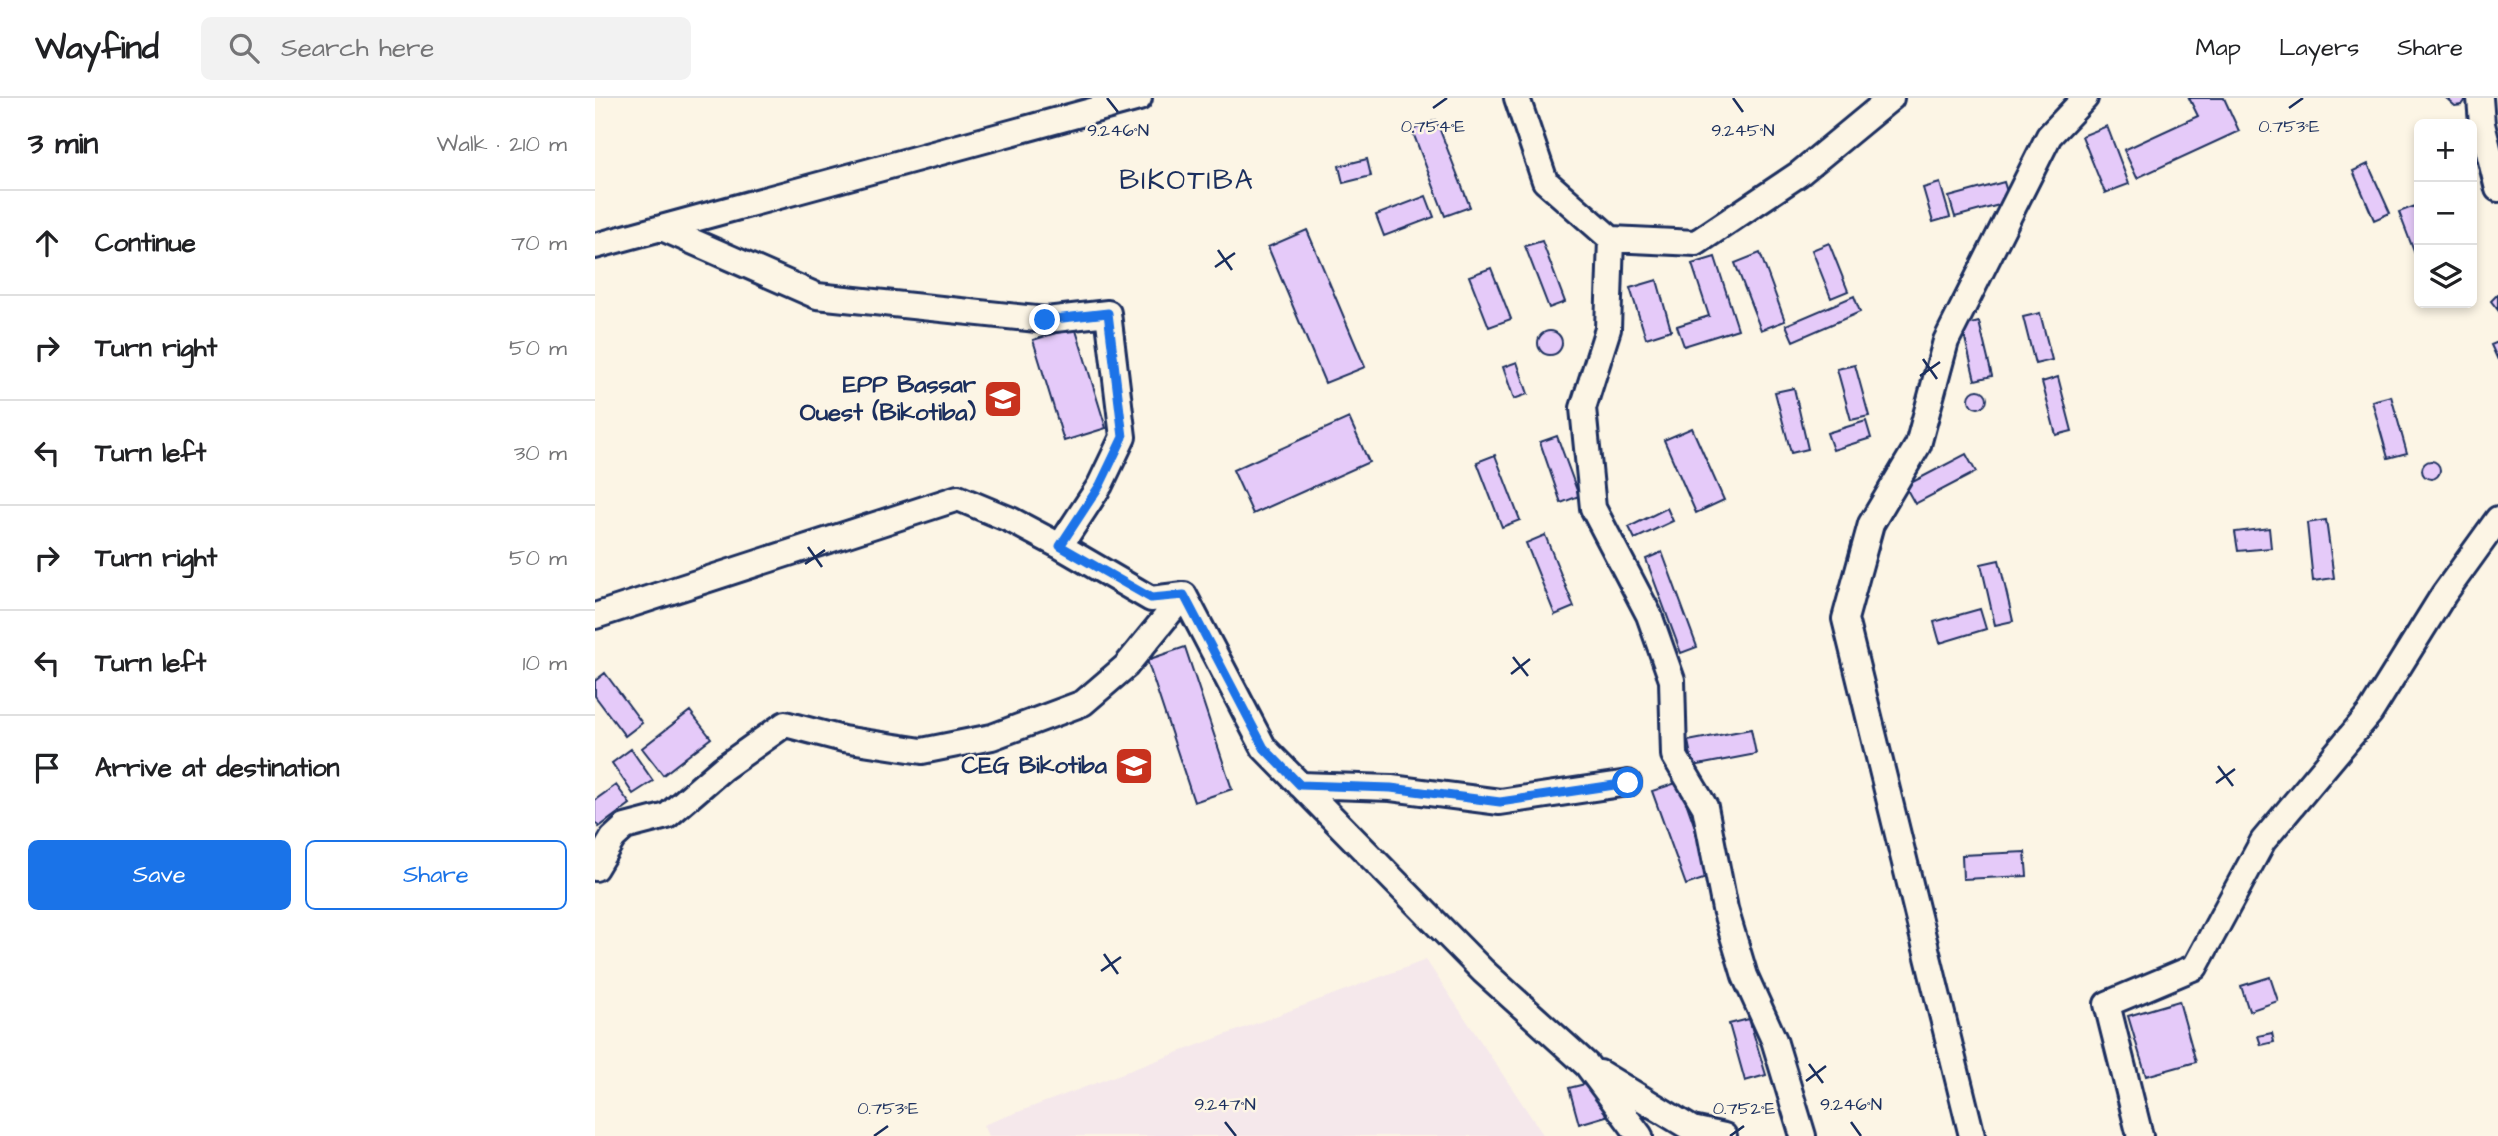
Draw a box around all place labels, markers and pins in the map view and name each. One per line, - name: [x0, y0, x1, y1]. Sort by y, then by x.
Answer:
- place label: EPP Bassar Ouest (Bikotiba): [800, 368, 977, 430]
- school or university icon: EPP Bassar Ouest (Bikotiba): [982, 378, 1024, 420]
- school or university icon: CEG Bikotiba: [1113, 745, 1155, 787]
- place label: CEG Bikotiba: [962, 749, 1108, 783]

